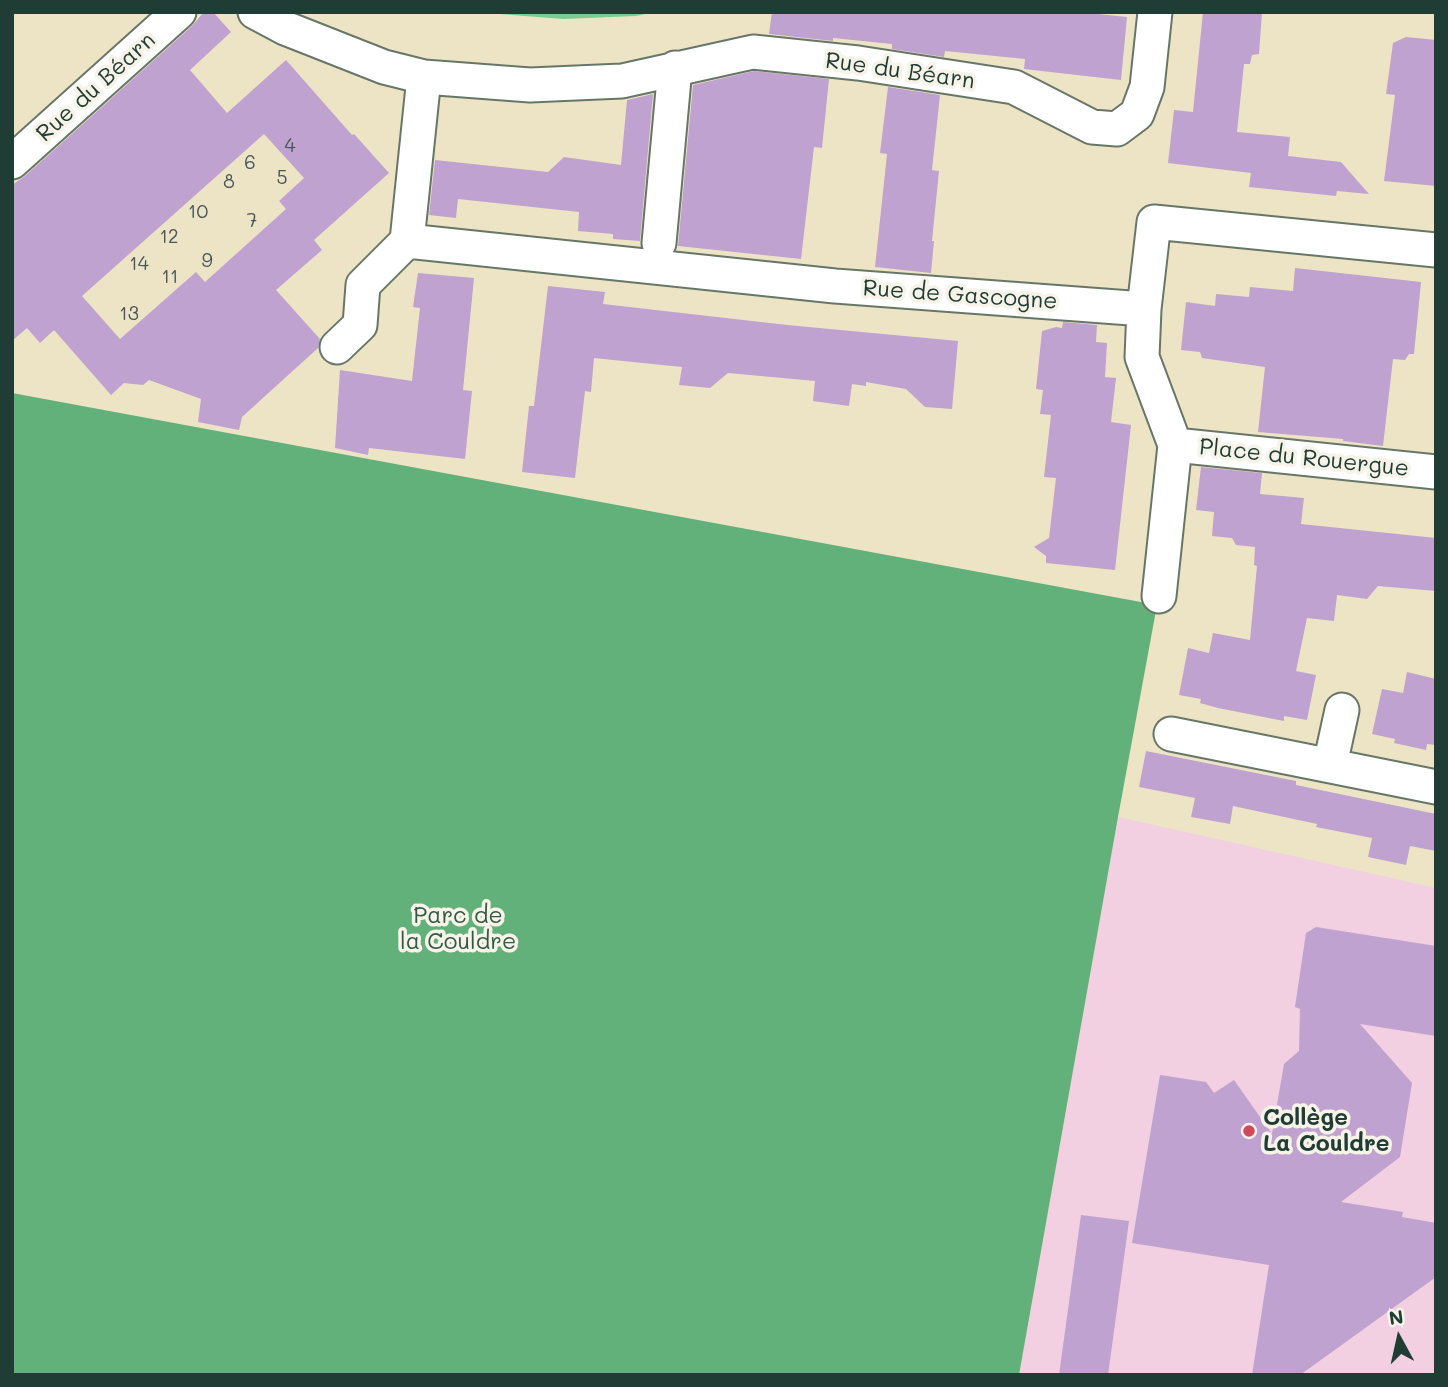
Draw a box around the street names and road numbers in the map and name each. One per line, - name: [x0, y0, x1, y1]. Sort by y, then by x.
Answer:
- street label: Rue du Béarn: [31, 26, 161, 148]
- street label: Rue du Béarn: [824, 47, 976, 95]
- street label: Rue de Gascogne: [862, 274, 1058, 316]
- street label: Place du Rouergue: [1198, 433, 1410, 483]

